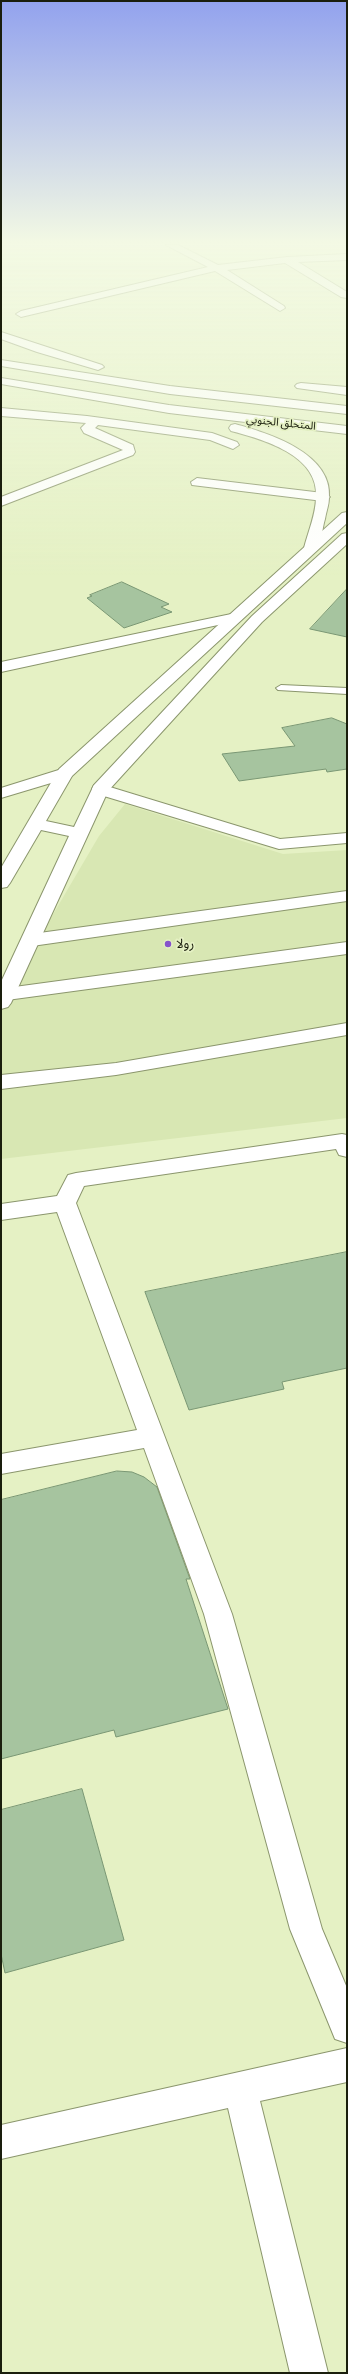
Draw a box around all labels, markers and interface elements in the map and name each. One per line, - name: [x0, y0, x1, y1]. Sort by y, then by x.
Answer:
- street label: المتحلق الجنوبي: [246, 413, 316, 433]
- place label: رولا: [176, 936, 194, 952]
- marker: رولا: [163, 939, 173, 949]

